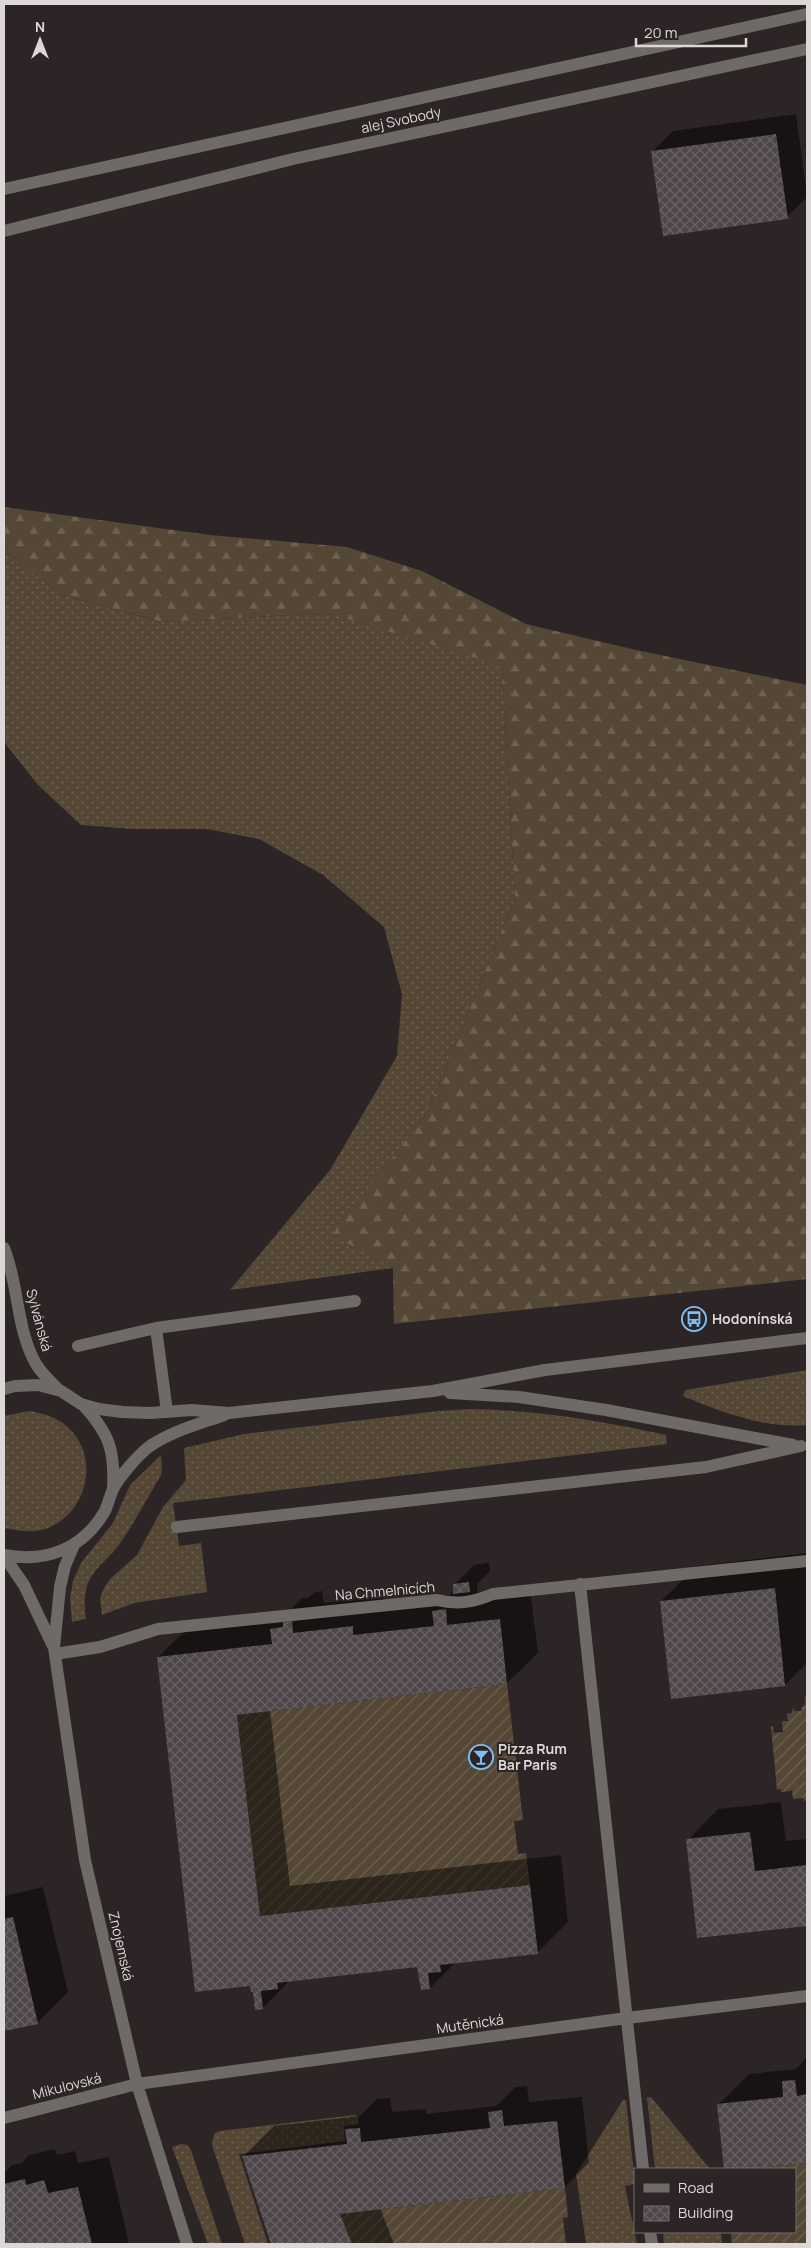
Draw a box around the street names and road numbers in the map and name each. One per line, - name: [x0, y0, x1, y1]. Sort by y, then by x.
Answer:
- street label: alej Svobody: [359, 102, 443, 137]
- street label: Sylvánská: [22, 1286, 57, 1353]
- street label: Na Chmelnicích: [334, 1577, 436, 1604]
- street label: Znojemská: [104, 1909, 139, 1982]
- street label: Mutěnická: [435, 2009, 505, 2038]
- street label: Mikulovská: [30, 2068, 103, 2103]

